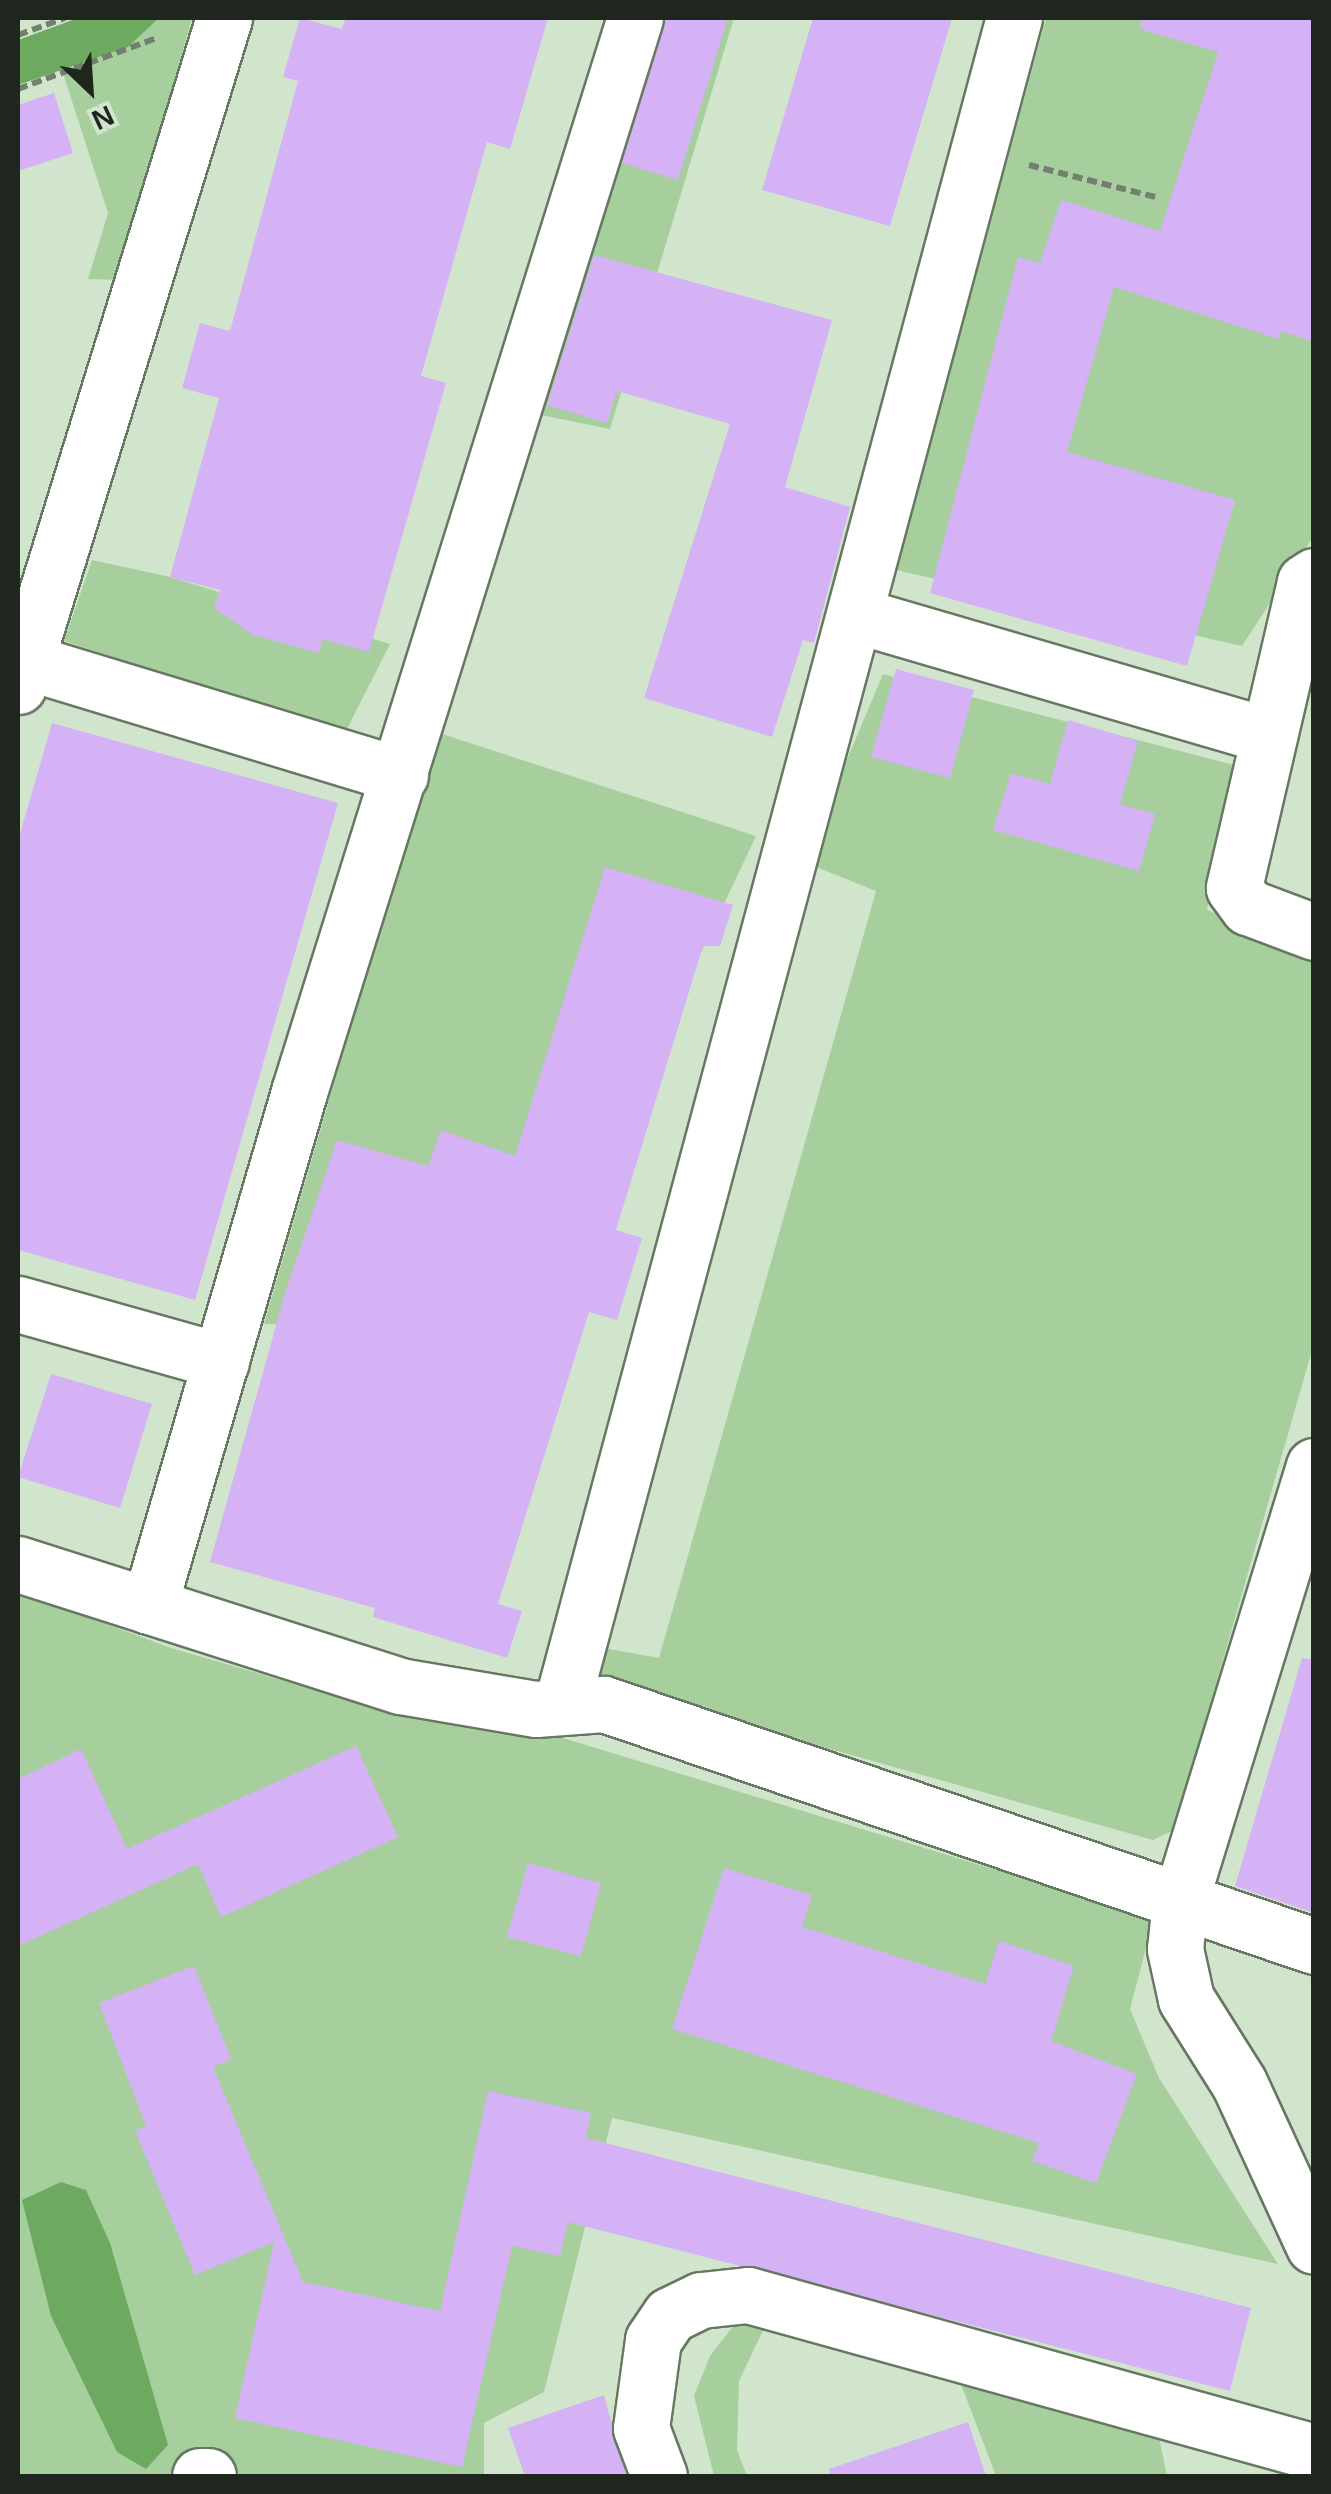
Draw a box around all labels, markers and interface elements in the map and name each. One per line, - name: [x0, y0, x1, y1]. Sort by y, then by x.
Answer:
- north arrow: [40, 40, 140, 140]
- text: N: [87, 99, 119, 136]

